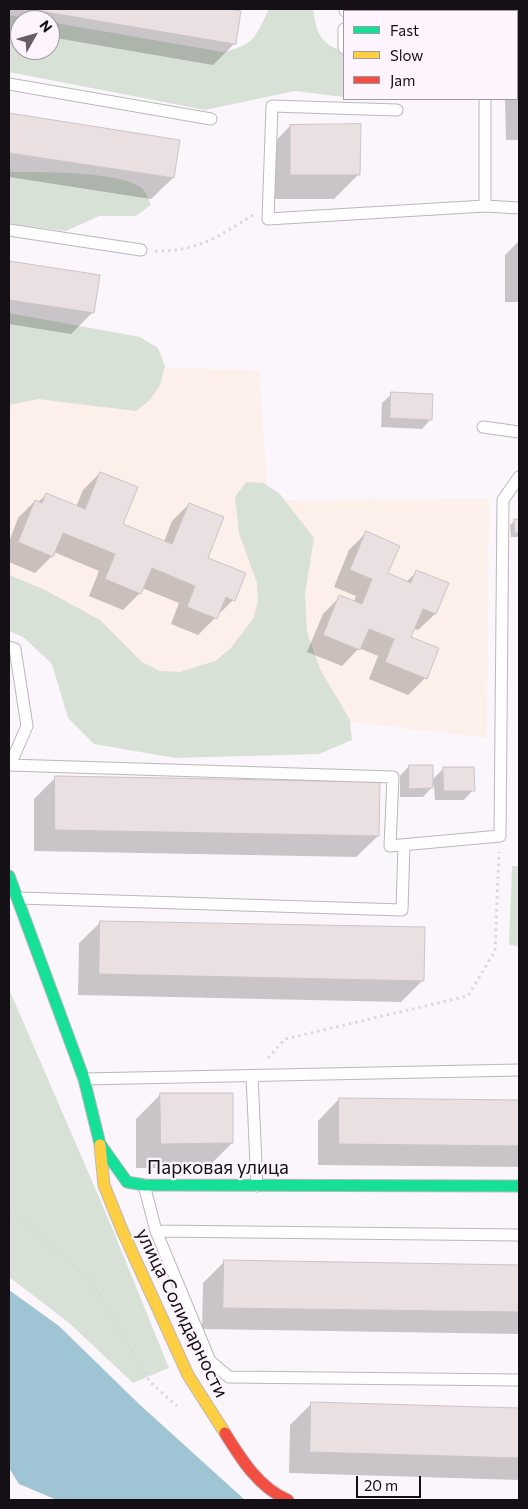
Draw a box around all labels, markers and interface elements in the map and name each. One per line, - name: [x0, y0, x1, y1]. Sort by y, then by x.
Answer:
- north arrow: [10, 10, 60, 60]
- legend: [343, 10, 518, 100]
- text: N: [36, 17, 56, 35]
- text: Fast: [390, 21, 419, 39]
- text: Slow: [390, 46, 423, 64]
- text: Jam: [390, 71, 415, 89]
- street label: Парковая улица: [147, 1157, 289, 1179]
- street label: улица Солидарности: [131, 1225, 233, 1401]
- scale bar: [358, 1466, 423, 1498]
- text: 20 m: [364, 1476, 398, 1494]

